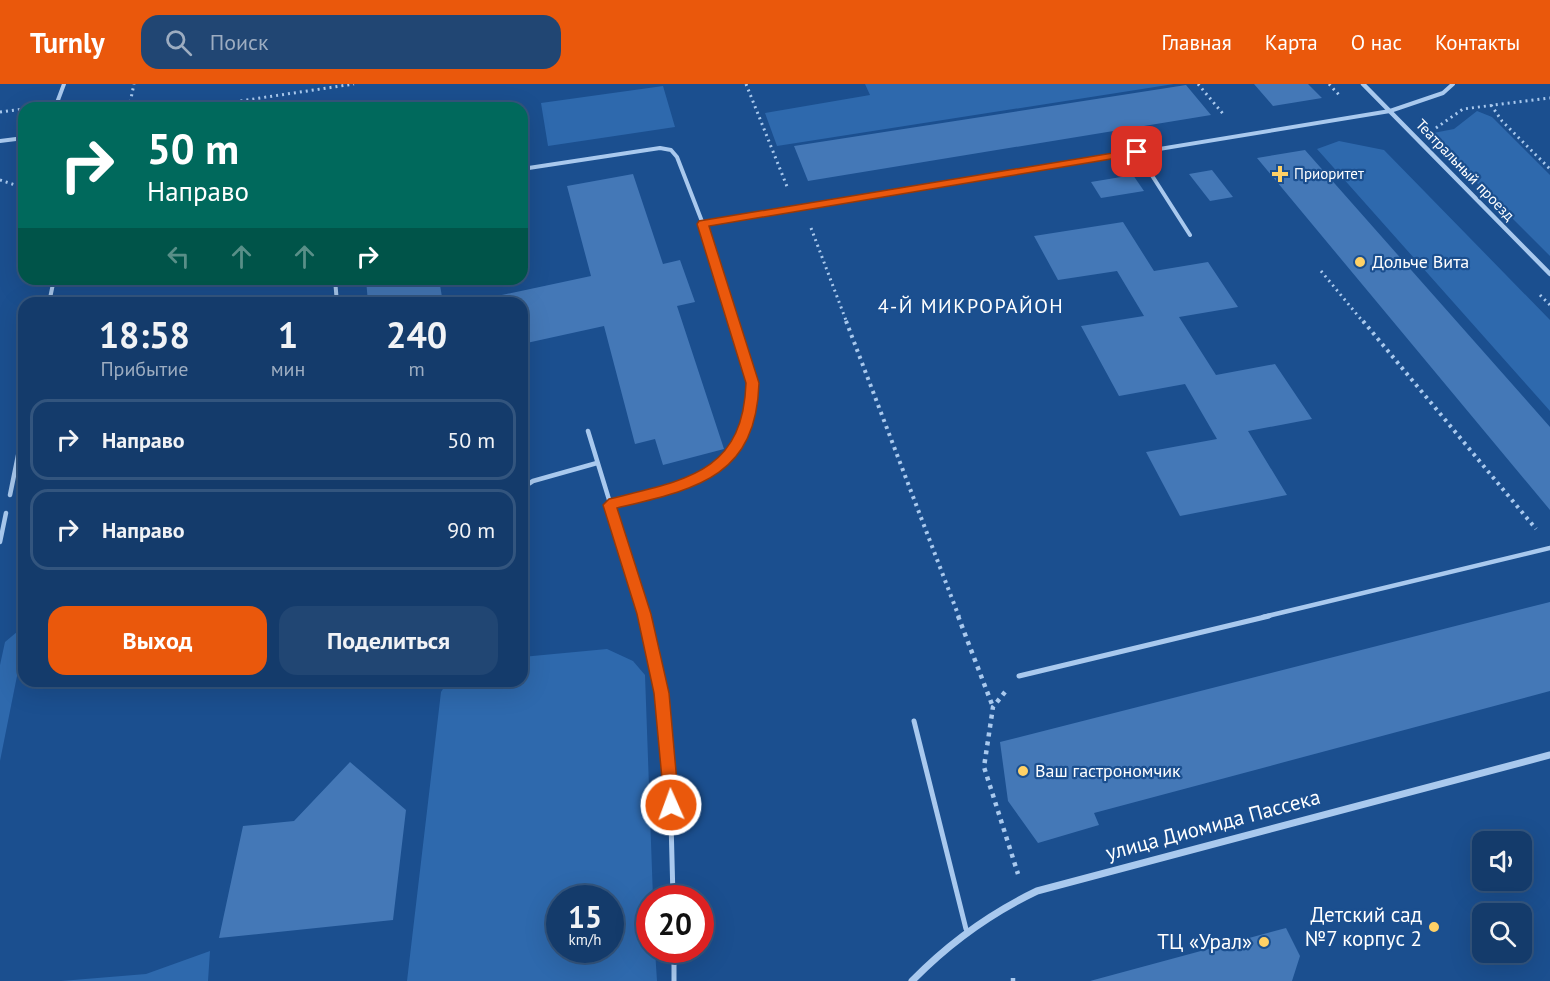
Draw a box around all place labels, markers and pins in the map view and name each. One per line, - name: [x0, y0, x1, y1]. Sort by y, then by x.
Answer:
- pin: [1111, 126, 1162, 177]
- place label: Приоритет: [1294, 164, 1364, 183]
- marker: Приоритет: [1271, 165, 1289, 183]
- place label: Дольче Вита: [1372, 250, 1469, 273]
- marker: Дольче Вита: [1353, 255, 1367, 269]
- place label: Ваш гастрономчик: [1035, 759, 1181, 782]
- marker: Ваш гастрономчик: [1016, 764, 1030, 778]
- place label: Детский сад №7 корпус 2: [1305, 901, 1422, 952]
- marker: Детский сад №7 корпус 2: [1427, 920, 1441, 934]
- place label: ТЦ «Урал»: [1157, 928, 1252, 955]
- marker: ТЦ «Урал»: [1257, 935, 1271, 949]

